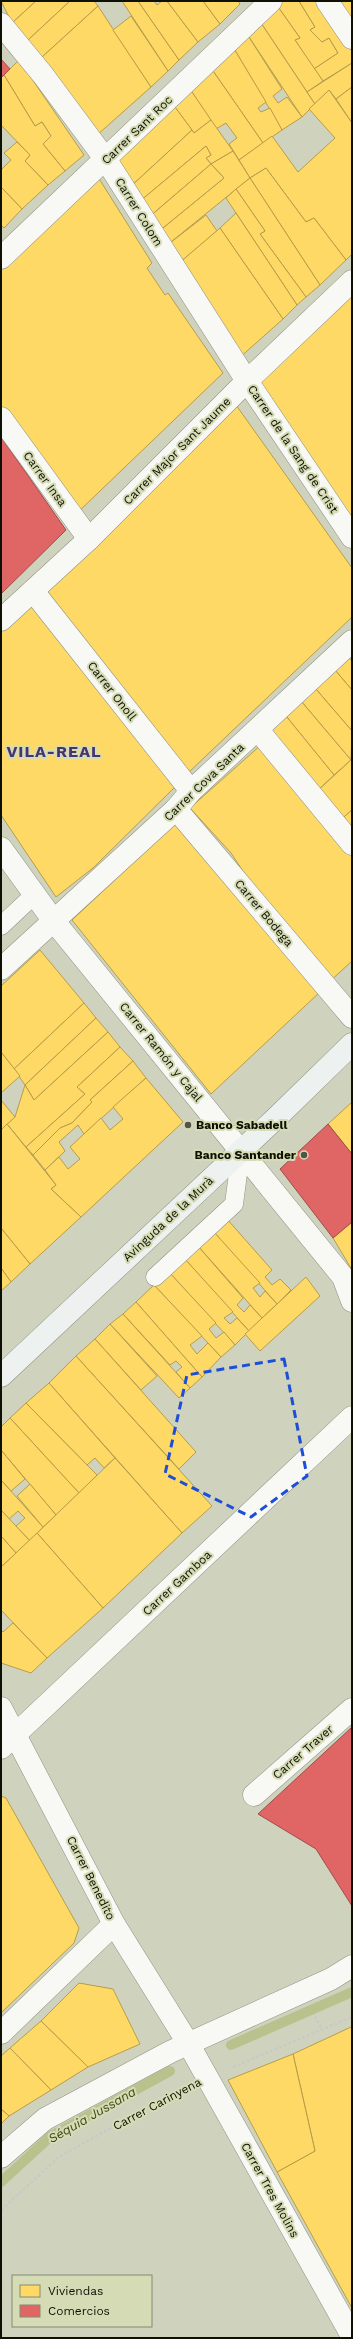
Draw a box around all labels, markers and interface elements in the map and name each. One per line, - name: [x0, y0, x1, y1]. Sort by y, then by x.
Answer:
- street label: Carrer Sant Roc: [99, 93, 175, 167]
- street label: Carrer Colom: [112, 175, 166, 249]
- street label: Carrer de la Sang de Crist: [245, 382, 341, 516]
- street label: Carrer Major Sant Jaume: [120, 394, 234, 508]
- street label: Carrer Insa: [20, 449, 70, 509]
- street label: Carrer Onoll: [85, 659, 140, 724]
- street label: Carrer Cova Santa: [161, 740, 247, 824]
- district label: VILA-REAL: [6, 742, 102, 761]
- street label: Carrer Bodega: [232, 877, 296, 949]
- street label: Carrer Ramón y Cajal: [117, 1000, 206, 1105]
- place label: Banco Sabadell: [196, 1118, 287, 1132]
- marker: Banco Sabadell: [183, 1120, 193, 1130]
- place label: Banco Santander: [195, 1148, 297, 1162]
- marker: Banco Santander: [299, 1150, 309, 1160]
- street label: Avinguda de la Murà: [120, 1173, 216, 1264]
- street label: Carrer Gamboa: [140, 1547, 214, 1618]
- street label: Carrer Traver: [270, 1722, 336, 1782]
- street label: Carrer Benedito: [64, 1834, 118, 1922]
- street label: Carrer Carinyena: [110, 2075, 204, 2133]
- water label: Séquia Jussana: [46, 2084, 138, 2146]
- street label: Carrer Tres Molins: [238, 2140, 302, 2240]
- legend: [12, 2275, 152, 2327]
- text: Viviendas: [48, 2284, 103, 2298]
- text: Comercios: [48, 2304, 110, 2318]

